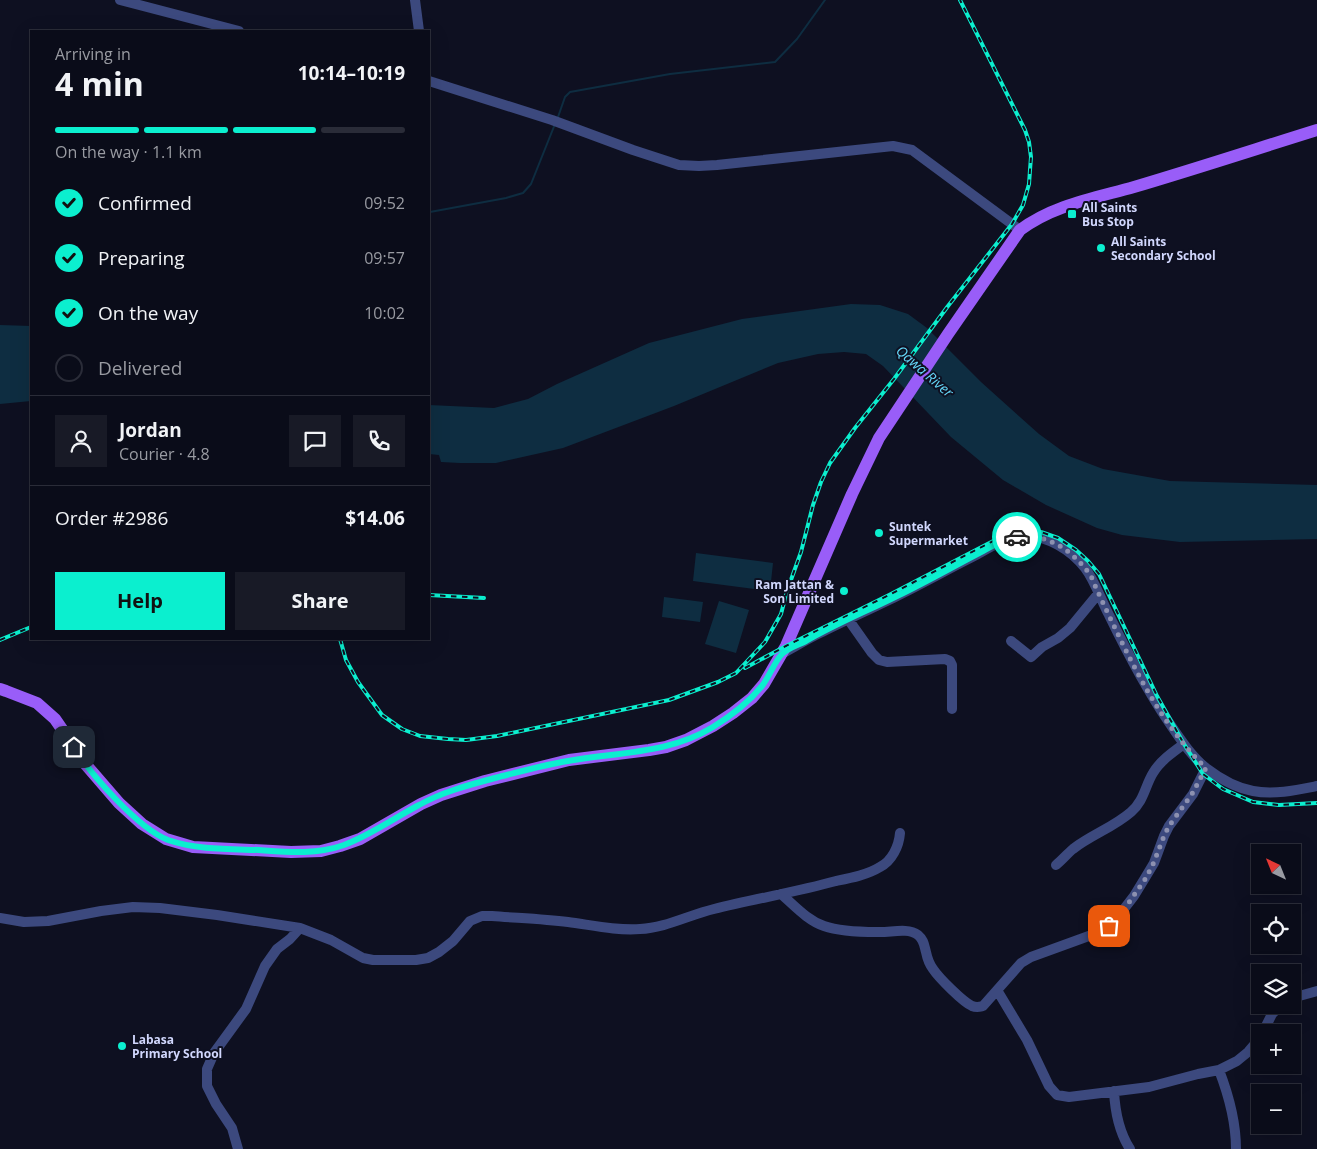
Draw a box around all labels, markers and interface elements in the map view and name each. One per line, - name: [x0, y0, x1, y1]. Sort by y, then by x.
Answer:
- text: Arriving in: [55, 43, 131, 65]
- text: 10:14–10:19: [298, 60, 405, 86]
- text: 4 min: [55, 62, 144, 105]
- text: On the way · 1.1 km: [55, 141, 202, 163]
- icon: check: [55, 189, 83, 217]
- text: Confirmed: [98, 190, 192, 216]
- text: 09:52: [364, 192, 405, 214]
- place label: All Saints Bus Stop: [1082, 199, 1137, 230]
- marker: All Saints Bus Stop: [1066, 208, 1078, 220]
- place label: All Saints Secondary School: [1111, 233, 1216, 264]
- marker: All Saints Secondary School: [1095, 242, 1107, 254]
- icon: check: [55, 244, 83, 272]
- text: Preparing: [98, 245, 185, 271]
- text: 09:57: [364, 247, 405, 269]
- icon: check: [55, 299, 83, 327]
- text: On the way: [98, 300, 198, 326]
- text: 10:02: [364, 302, 405, 324]
- water label: Qawa River: [892, 341, 958, 401]
- text: Delivered: [98, 355, 182, 381]
- button: person: [55, 415, 107, 467]
- button: chat: [289, 415, 341, 467]
- button: phone: [353, 415, 405, 467]
- text: Jordan: [119, 417, 182, 443]
- text: Courier · 4.8: [119, 443, 210, 465]
- text: Order #2986: [55, 505, 168, 531]
- text: $14.06: [345, 505, 405, 531]
- courier: [992, 512, 1042, 562]
- place label: Suntek Supermarket: [889, 518, 968, 549]
- icon: car: [1003, 523, 1031, 551]
- marker: Suntek Supermarket: [873, 527, 885, 539]
- button: Help: [55, 572, 225, 630]
- button: Share: [235, 572, 405, 630]
- place label: Ram Jattan & Son Limited: [755, 576, 834, 607]
- marker: Ram Jattan & Son Limited: [838, 585, 850, 597]
- pin: [53, 726, 95, 768]
- icon: home: [60, 733, 88, 761]
- north arrow: [1251, 844, 1301, 894]
- map controls: [1251, 844, 1301, 1134]
- button: locate: [1251, 904, 1301, 954]
- pin: [1088, 905, 1130, 947]
- icon: bag: [1095, 912, 1123, 940]
- button: layers: [1251, 964, 1301, 1014]
- button: +: [1251, 1024, 1301, 1074]
- place label: Labasa Primary School: [132, 1031, 222, 1062]
- marker: Labasa Primary School: [116, 1040, 128, 1052]
- button: −: [1251, 1084, 1301, 1134]

